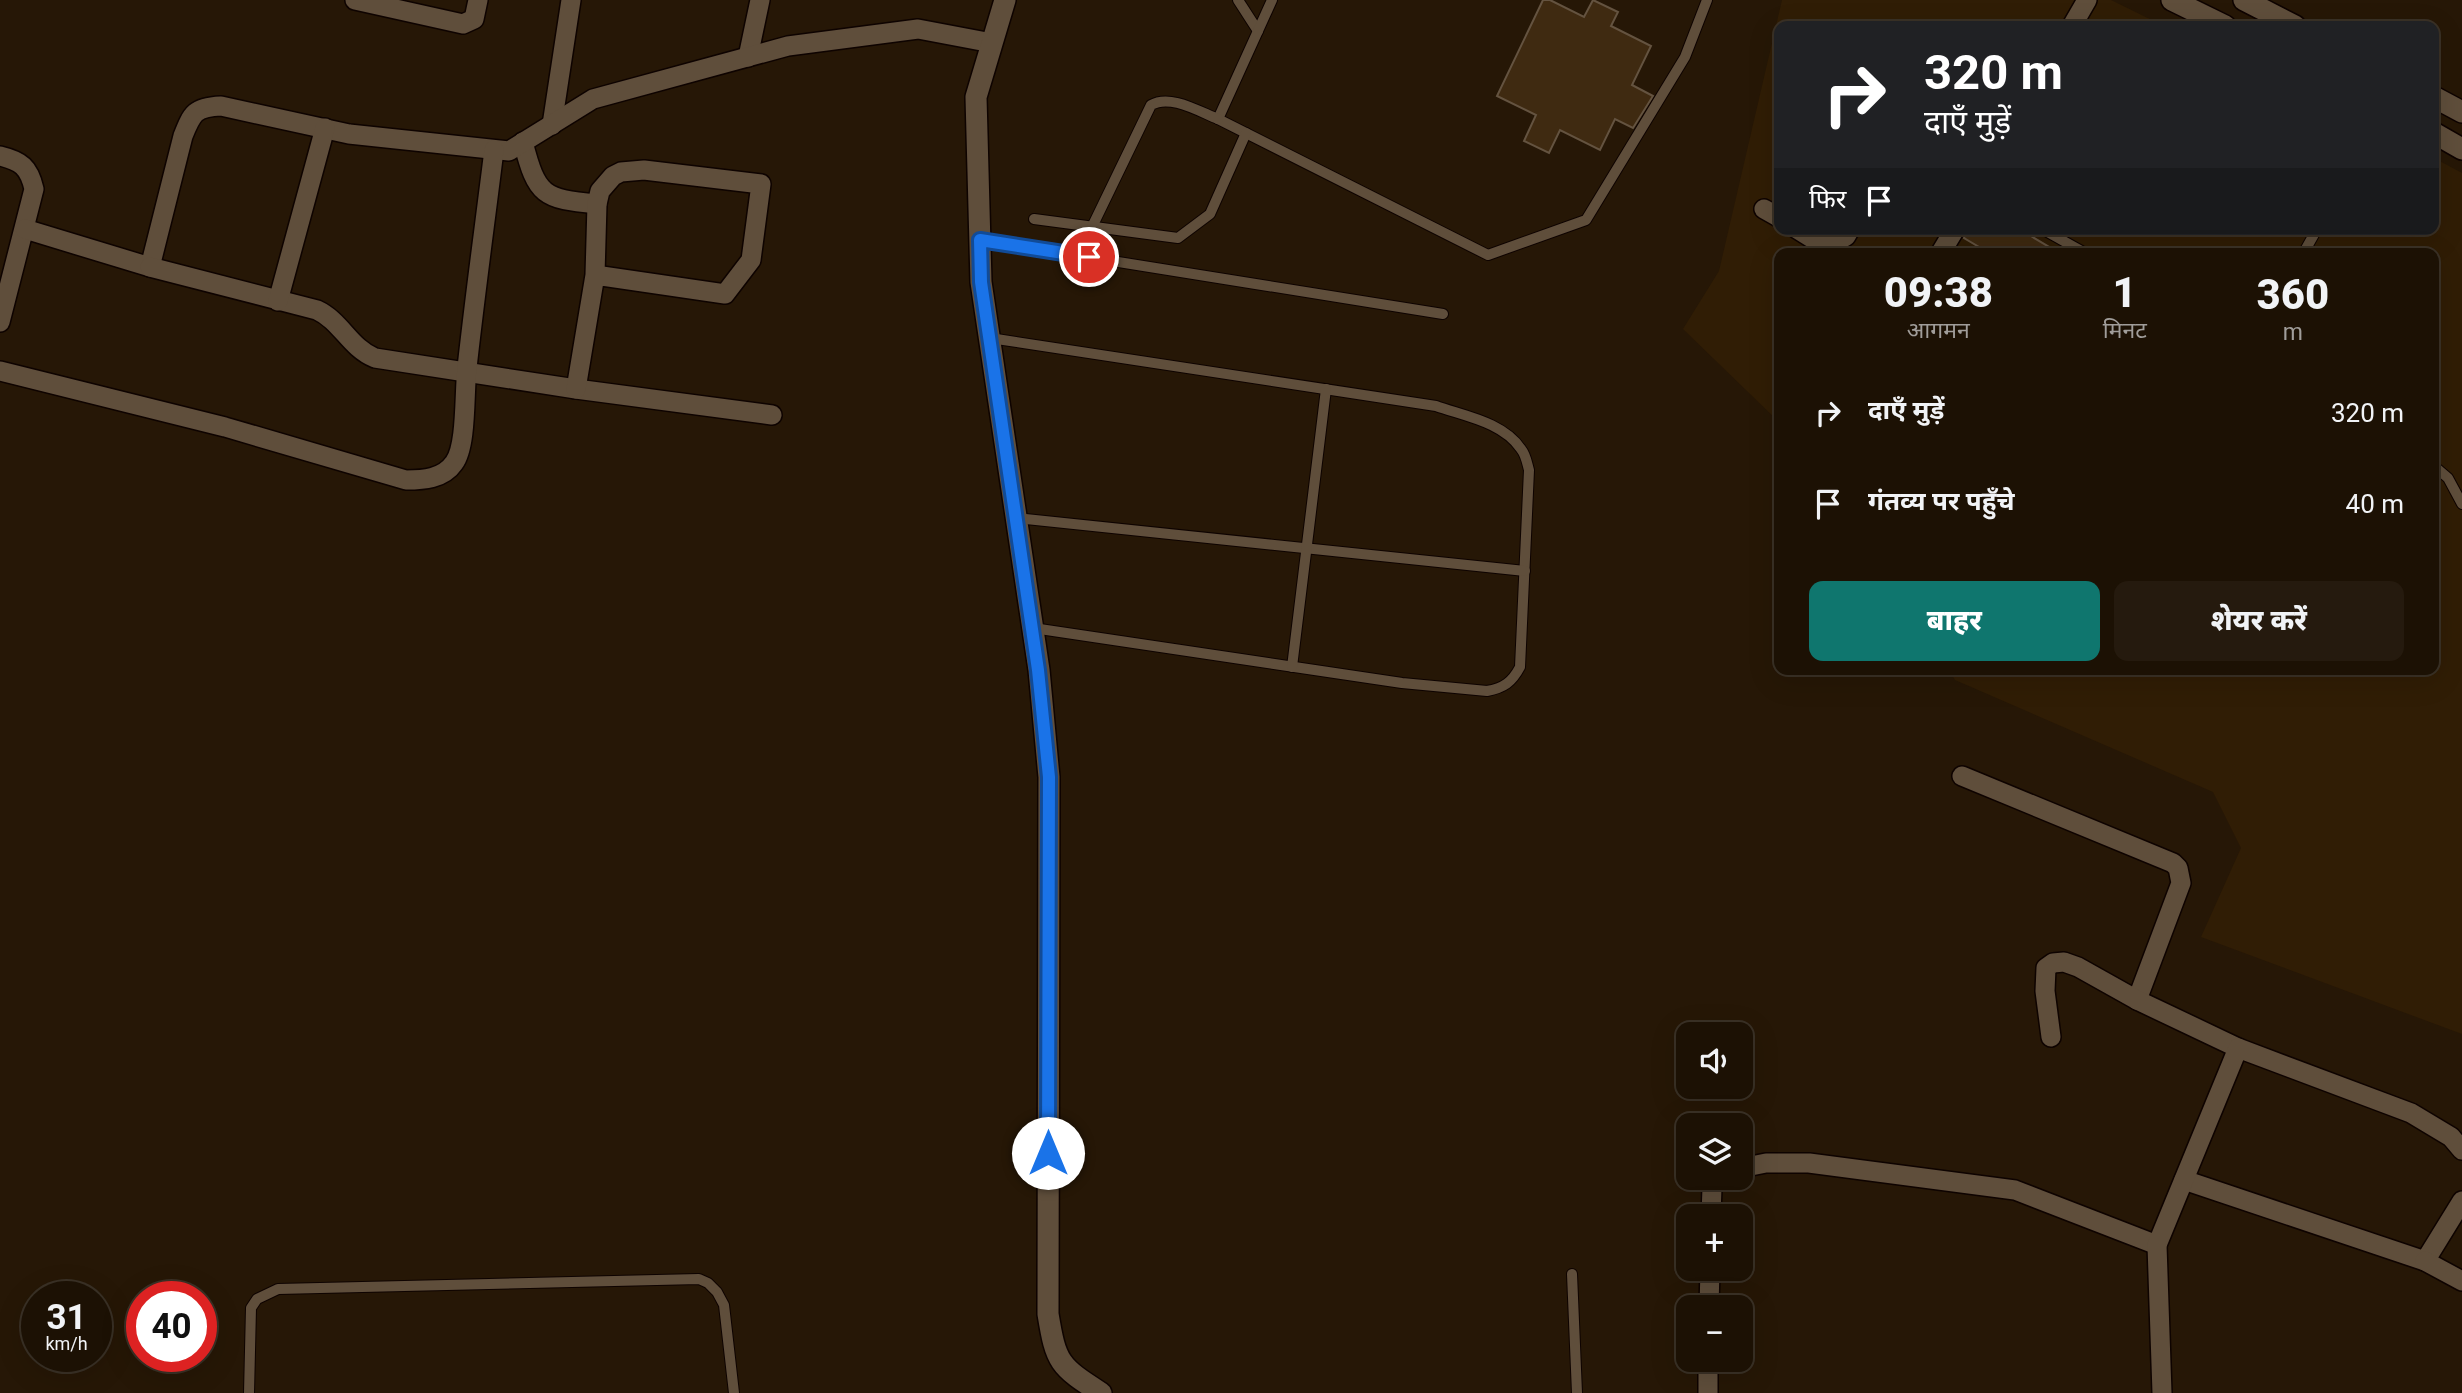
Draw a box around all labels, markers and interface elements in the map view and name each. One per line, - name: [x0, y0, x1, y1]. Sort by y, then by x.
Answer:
- text: 320 m: [1924, 44, 2063, 101]
- icon: right: [1809, 49, 1900, 140]
- text: दाएँ मुड़ें: [1924, 103, 2011, 141]
- icon: arrive: [1860, 182, 1898, 220]
- text: फिर: [1809, 184, 1846, 214]
- pin: [1059, 227, 1119, 287]
- icon: arrive: [1070, 238, 1108, 276]
- text: 09:38: [1884, 268, 1993, 317]
- text: 1: [2113, 268, 2137, 317]
- text: 360: [2257, 270, 2329, 319]
- text: आगमन: [1907, 317, 1970, 344]
- text: मिनट: [2103, 317, 2147, 344]
- text: m: [2283, 319, 2303, 346]
- icon: right: [1809, 394, 1847, 432]
- text: दाएँ मुड़ें: [1868, 395, 1944, 425]
- text: 320 m: [2331, 398, 2404, 428]
- icon: arrive: [1809, 485, 1847, 523]
- text: गंतव्य पर पहुँचे: [1868, 486, 2015, 516]
- text: 40 m: [2346, 489, 2404, 519]
- button: बाहर: [1809, 581, 2100, 661]
- button: शेयर करें: [2114, 581, 2404, 661]
- map controls: [1676, 1022, 1753, 1372]
- button: sound: [1676, 1022, 1753, 1099]
- button: layers: [1676, 1113, 1753, 1190]
- position arrow: [1011, 1116, 1085, 1190]
- button: +: [1676, 1204, 1753, 1281]
- speed limit sign: 40: [126, 1281, 217, 1372]
- button: −: [1676, 1295, 1753, 1372]
- text: 31: [46, 1297, 87, 1338]
- text: km/h: [45, 1333, 88, 1354]

